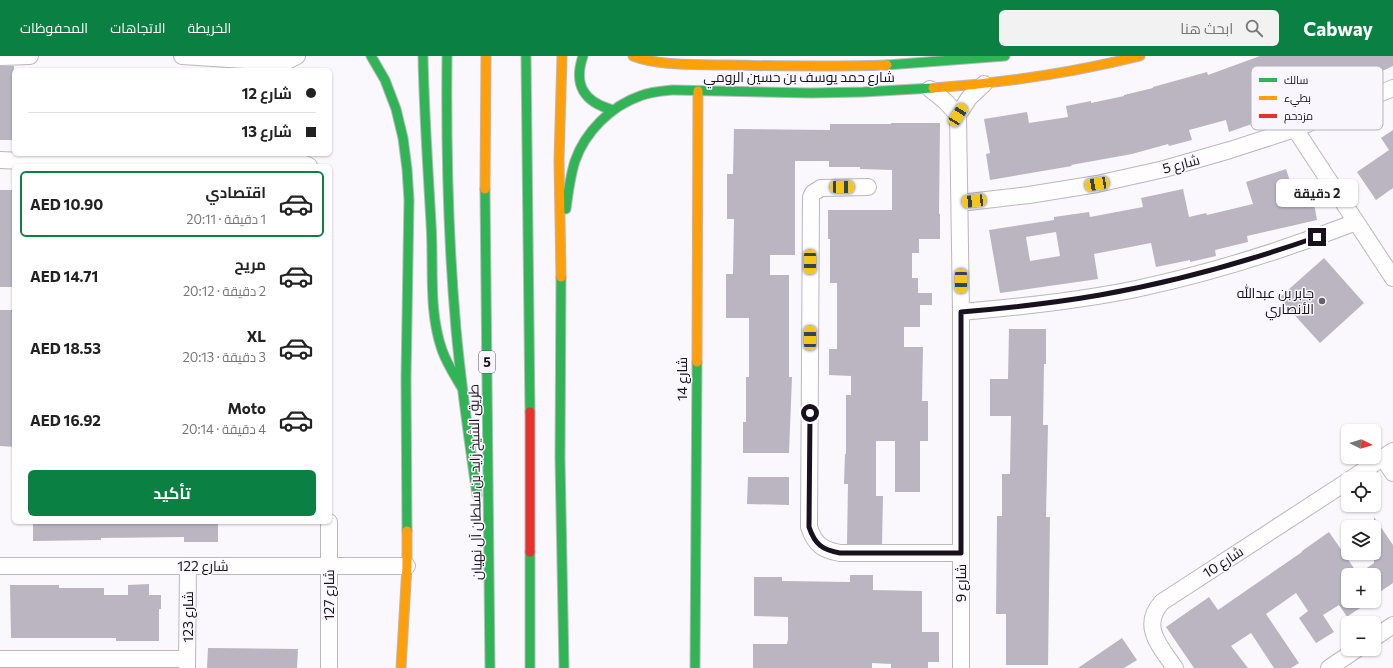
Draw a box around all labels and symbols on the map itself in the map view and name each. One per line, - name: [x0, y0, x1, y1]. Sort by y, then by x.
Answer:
- legend: [1251, 66, 1383, 130]
- street label: شارع حمد يوسف بن حسين الرومي: [703, 68, 895, 89]
- text: سالك: [1284, 73, 1308, 86]
- text: بطيء: [1284, 91, 1311, 107]
- car: [947, 102, 969, 128]
- text: مزدحم: [1284, 109, 1313, 124]
- street label: شارع 5: [1160, 150, 1202, 178]
- car: [1084, 176, 1110, 192]
- callout: 2 دقيقة: [1276, 179, 1358, 207]
- car: [830, 181, 854, 193]
- car: [961, 194, 987, 208]
- route end: [1308, 228, 1326, 246]
- car: [804, 250, 816, 274]
- car: [955, 269, 967, 293]
- place label: جابر بن عبدالله الأنصاري: [1237, 284, 1314, 321]
- marker: جابر بن عبدالله الأنصاري: [1317, 296, 1327, 306]
- car: [804, 326, 816, 350]
- road number: 5: [479, 351, 495, 373]
- street label: شارع 14: [673, 357, 691, 401]
- street label: طريق الشيخ زايد بن سلطان آل نهيان: [464, 384, 486, 580]
- route start: [801, 404, 819, 422]
- north arrow: [1341, 424, 1381, 464]
- street label: شارع 10: [1199, 542, 1247, 582]
- street label: شارع 122: [177, 557, 229, 575]
- street label: شارع 9: [952, 564, 970, 602]
- street label: شارع 127: [320, 570, 338, 620]
- street label: شارع 123: [179, 591, 197, 643]

